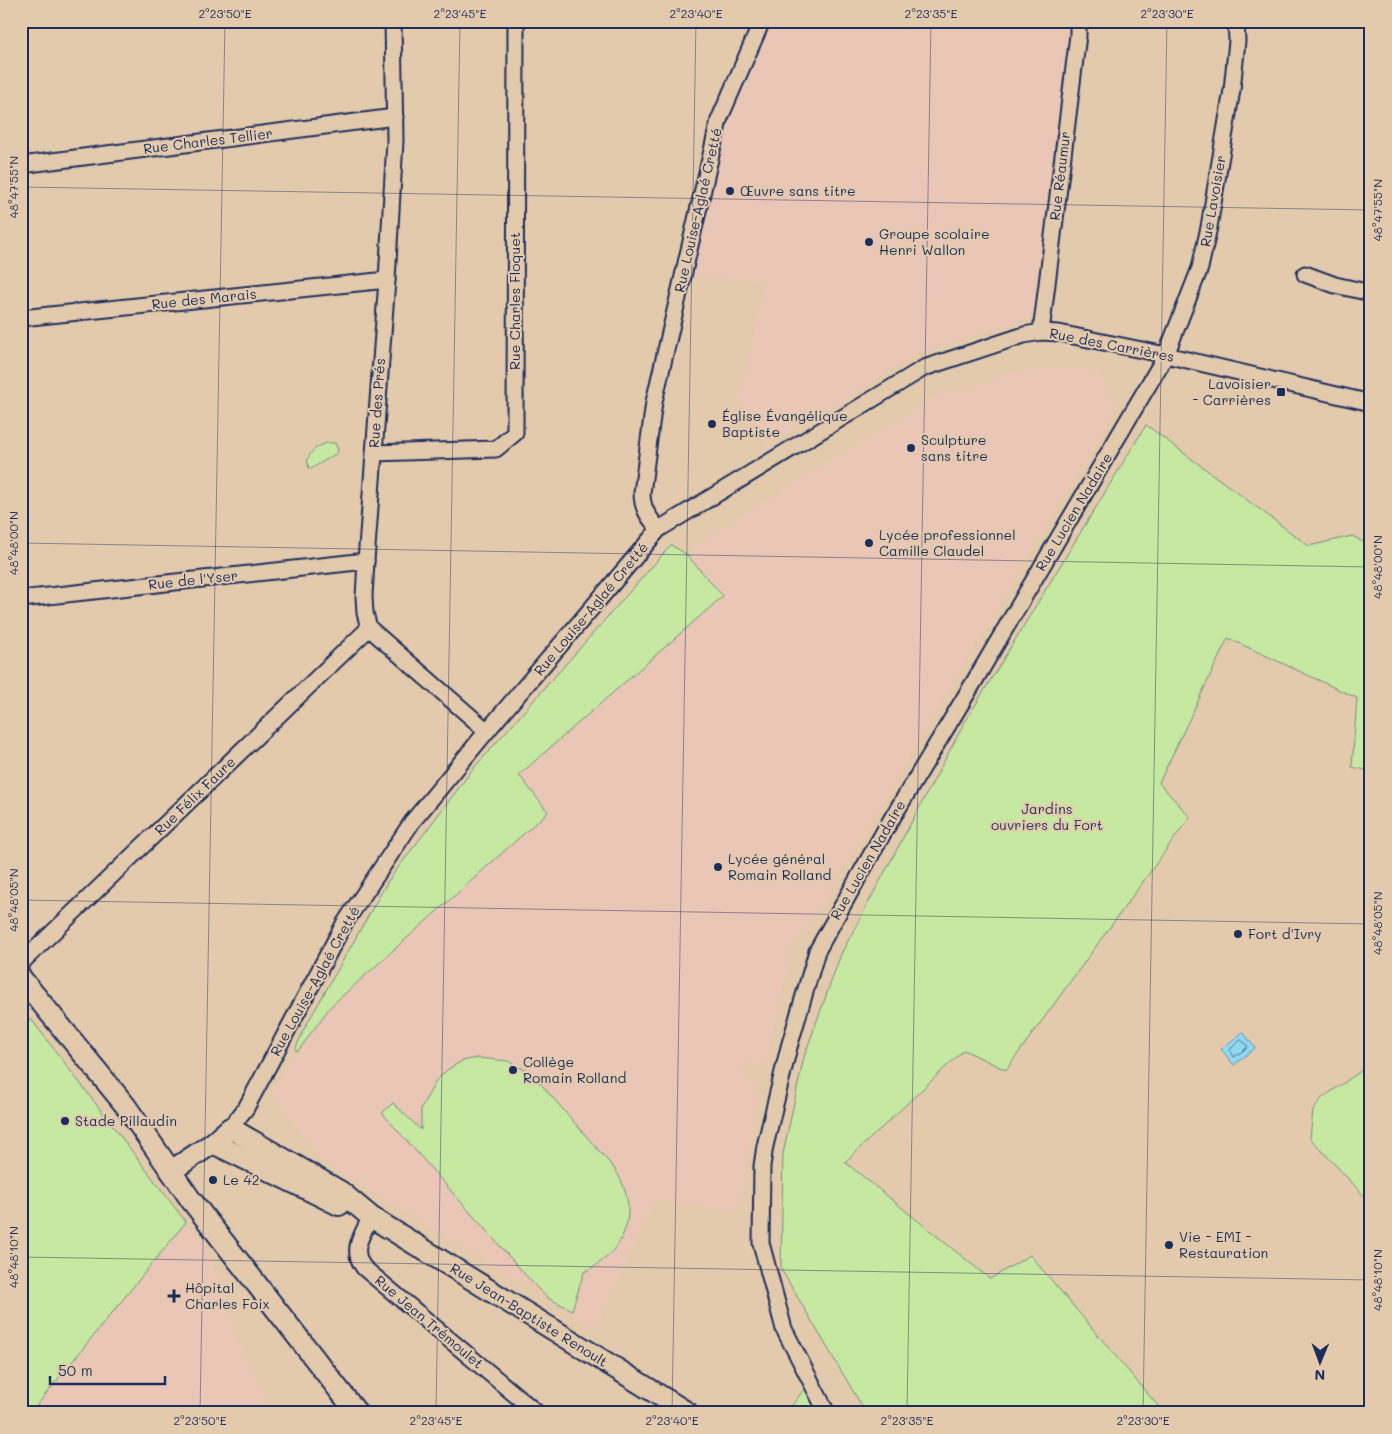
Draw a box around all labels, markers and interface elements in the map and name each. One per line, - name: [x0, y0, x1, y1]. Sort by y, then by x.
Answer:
- text: 2°23'50"E: [198, 5, 252, 21]
- text: 2°23'45"E: [434, 5, 487, 21]
- text: 2°23'40"E: [669, 5, 723, 21]
- text: 2°23'35"E: [905, 5, 958, 21]
- text: 2°23'30"E: [1140, 5, 1194, 21]
- street label: Rue Charles Tellier: [142, 123, 274, 158]
- street label: Rue Louise-Aglaé Cretté: [669, 126, 726, 294]
- street label: Rue Réaumur: [1045, 130, 1074, 222]
- street label: Rue Lavoisier: [1195, 154, 1230, 248]
- text: 48°47'55"N: [5, 156, 21, 218]
- text: 48°47'55"N: [1369, 179, 1385, 241]
- place label: Œuvre sans titre: [740, 181, 856, 200]
- marker: Œuvre sans titre: [724, 185, 736, 197]
- place label: Groupe scolaire Henri Wallon: [879, 224, 990, 259]
- street label: Rue Charles Floquet: [505, 232, 524, 370]
- marker: Groupe scolaire Henri Wallon: [863, 236, 875, 248]
- street label: Rue des Marais: [151, 284, 257, 313]
- street label: Rue des Carrières: [1048, 323, 1176, 366]
- street label: Rue des Prés: [364, 357, 389, 448]
- place label: Lavoisier - Carrières: [1192, 374, 1271, 409]
- marker: Lavoisier - Carrières: [1275, 386, 1287, 398]
- place label: Église Évangélique Baptiste: [722, 406, 848, 441]
- marker: Église Évangélique Baptiste: [706, 418, 718, 430]
- place label: Sculpture sans titre: [921, 430, 988, 465]
- marker: Sculpture sans titre: [905, 442, 917, 454]
- street label: Rue Lucien Nadaire: [1031, 449, 1116, 574]
- text: 48°48'00"N: [5, 511, 21, 575]
- place label: Lycée professionnel Camille Claudel: [879, 525, 1016, 560]
- text: 48°48'00"N: [1369, 535, 1385, 599]
- marker: Lycée professionnel Camille Claudel: [863, 537, 875, 549]
- street label: Rue Louise-Aglaé Cretté: [529, 538, 652, 679]
- street label: Rue de l'Yser: [147, 565, 239, 594]
- street label: Rue Félix Faure: [150, 752, 239, 839]
- street label: Rue Lucien Nadaire: [826, 797, 910, 923]
- park label: Jardins ouvriers du Fort: [991, 799, 1103, 834]
- place label: Lycée général Romain Rolland: [728, 849, 831, 884]
- marker: Lycée général Romain Rolland: [712, 861, 724, 873]
- text: 48°48'05"N: [5, 868, 21, 932]
- text: 48°48'05"N: [1369, 891, 1385, 955]
- street label: Rue Louise-Aglaé Cretté: [265, 902, 364, 1059]
- place label: Fort d'Ivry: [1248, 924, 1322, 943]
- marker: Fort d'Ivry: [1232, 928, 1244, 940]
- place label: Collège Romain Rolland: [523, 1052, 626, 1087]
- marker: Collège Romain Rolland: [507, 1064, 519, 1076]
- place label: Stade Pillaudin: [75, 1111, 177, 1130]
- marker: Stade Pillaudin: [59, 1115, 71, 1127]
- place label: Le 42: [223, 1170, 260, 1189]
- marker: Le 42: [207, 1174, 219, 1186]
- text: 48°48'10"N: [5, 1226, 21, 1288]
- place label: Vie - EMI - Restauration: [1179, 1227, 1268, 1262]
- marker: Vie - EMI - Restauration: [1163, 1239, 1175, 1251]
- text: 48°48'10"N: [1369, 1249, 1385, 1311]
- street label: Rue Jean-Baptiste Renoult: [447, 1258, 612, 1371]
- street label: Rue Jean Trémoulet: [371, 1271, 488, 1373]
- place label: Hôpital Charles Foix: [185, 1278, 270, 1313]
- marker: Hôpital Charles Foix: [167, 1289, 181, 1303]
- north arrow: [1294, 1336, 1344, 1386]
- scale bar: [50, 1354, 165, 1386]
- text: 50 m: [58, 1360, 93, 1380]
- text: N: [1314, 1366, 1325, 1385]
- text: 2°23'50"E: [173, 1412, 227, 1428]
- text: 2°23'45"E: [410, 1412, 463, 1428]
- text: 2°23'40"E: [645, 1412, 699, 1428]
- text: 2°23'35"E: [881, 1412, 934, 1428]
- text: 2°23'30"E: [1116, 1412, 1170, 1428]

